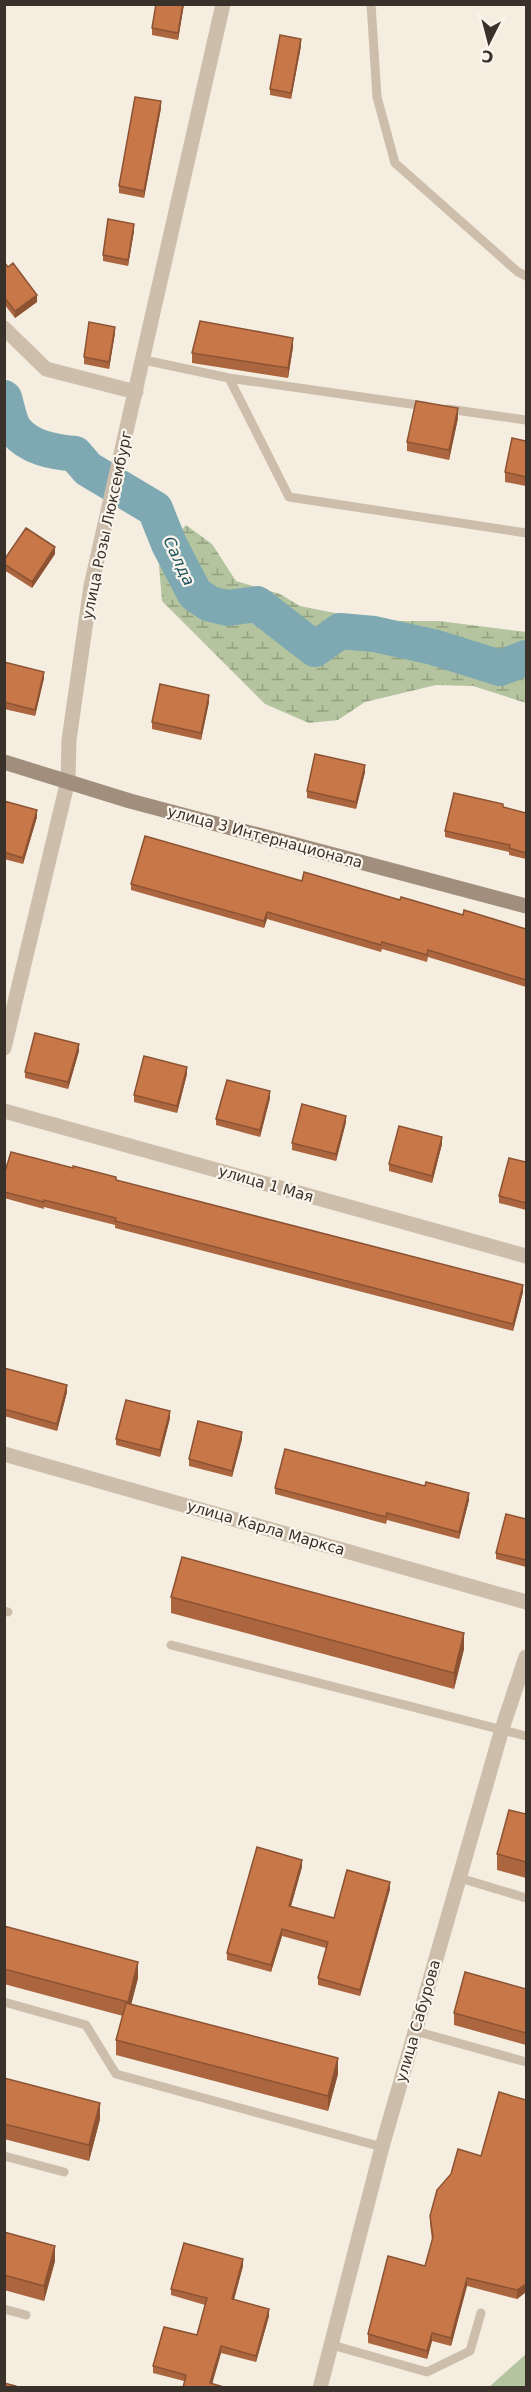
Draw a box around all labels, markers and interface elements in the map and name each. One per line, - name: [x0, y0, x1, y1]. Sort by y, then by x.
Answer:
- north arrow: [459, 12, 519, 72]
- text: С: [481, 46, 494, 66]
- street label: улица Розы Люксембург: [78, 429, 136, 621]
- water label: Салда: [159, 533, 199, 589]
- street label: улица 3 Интернационала: [166, 802, 364, 872]
- street label: улица 1 Мая: [216, 1162, 316, 1206]
- street label: улица Карла Маркса: [185, 1497, 347, 1559]
- street label: улица Сабурова: [392, 1958, 444, 2084]

